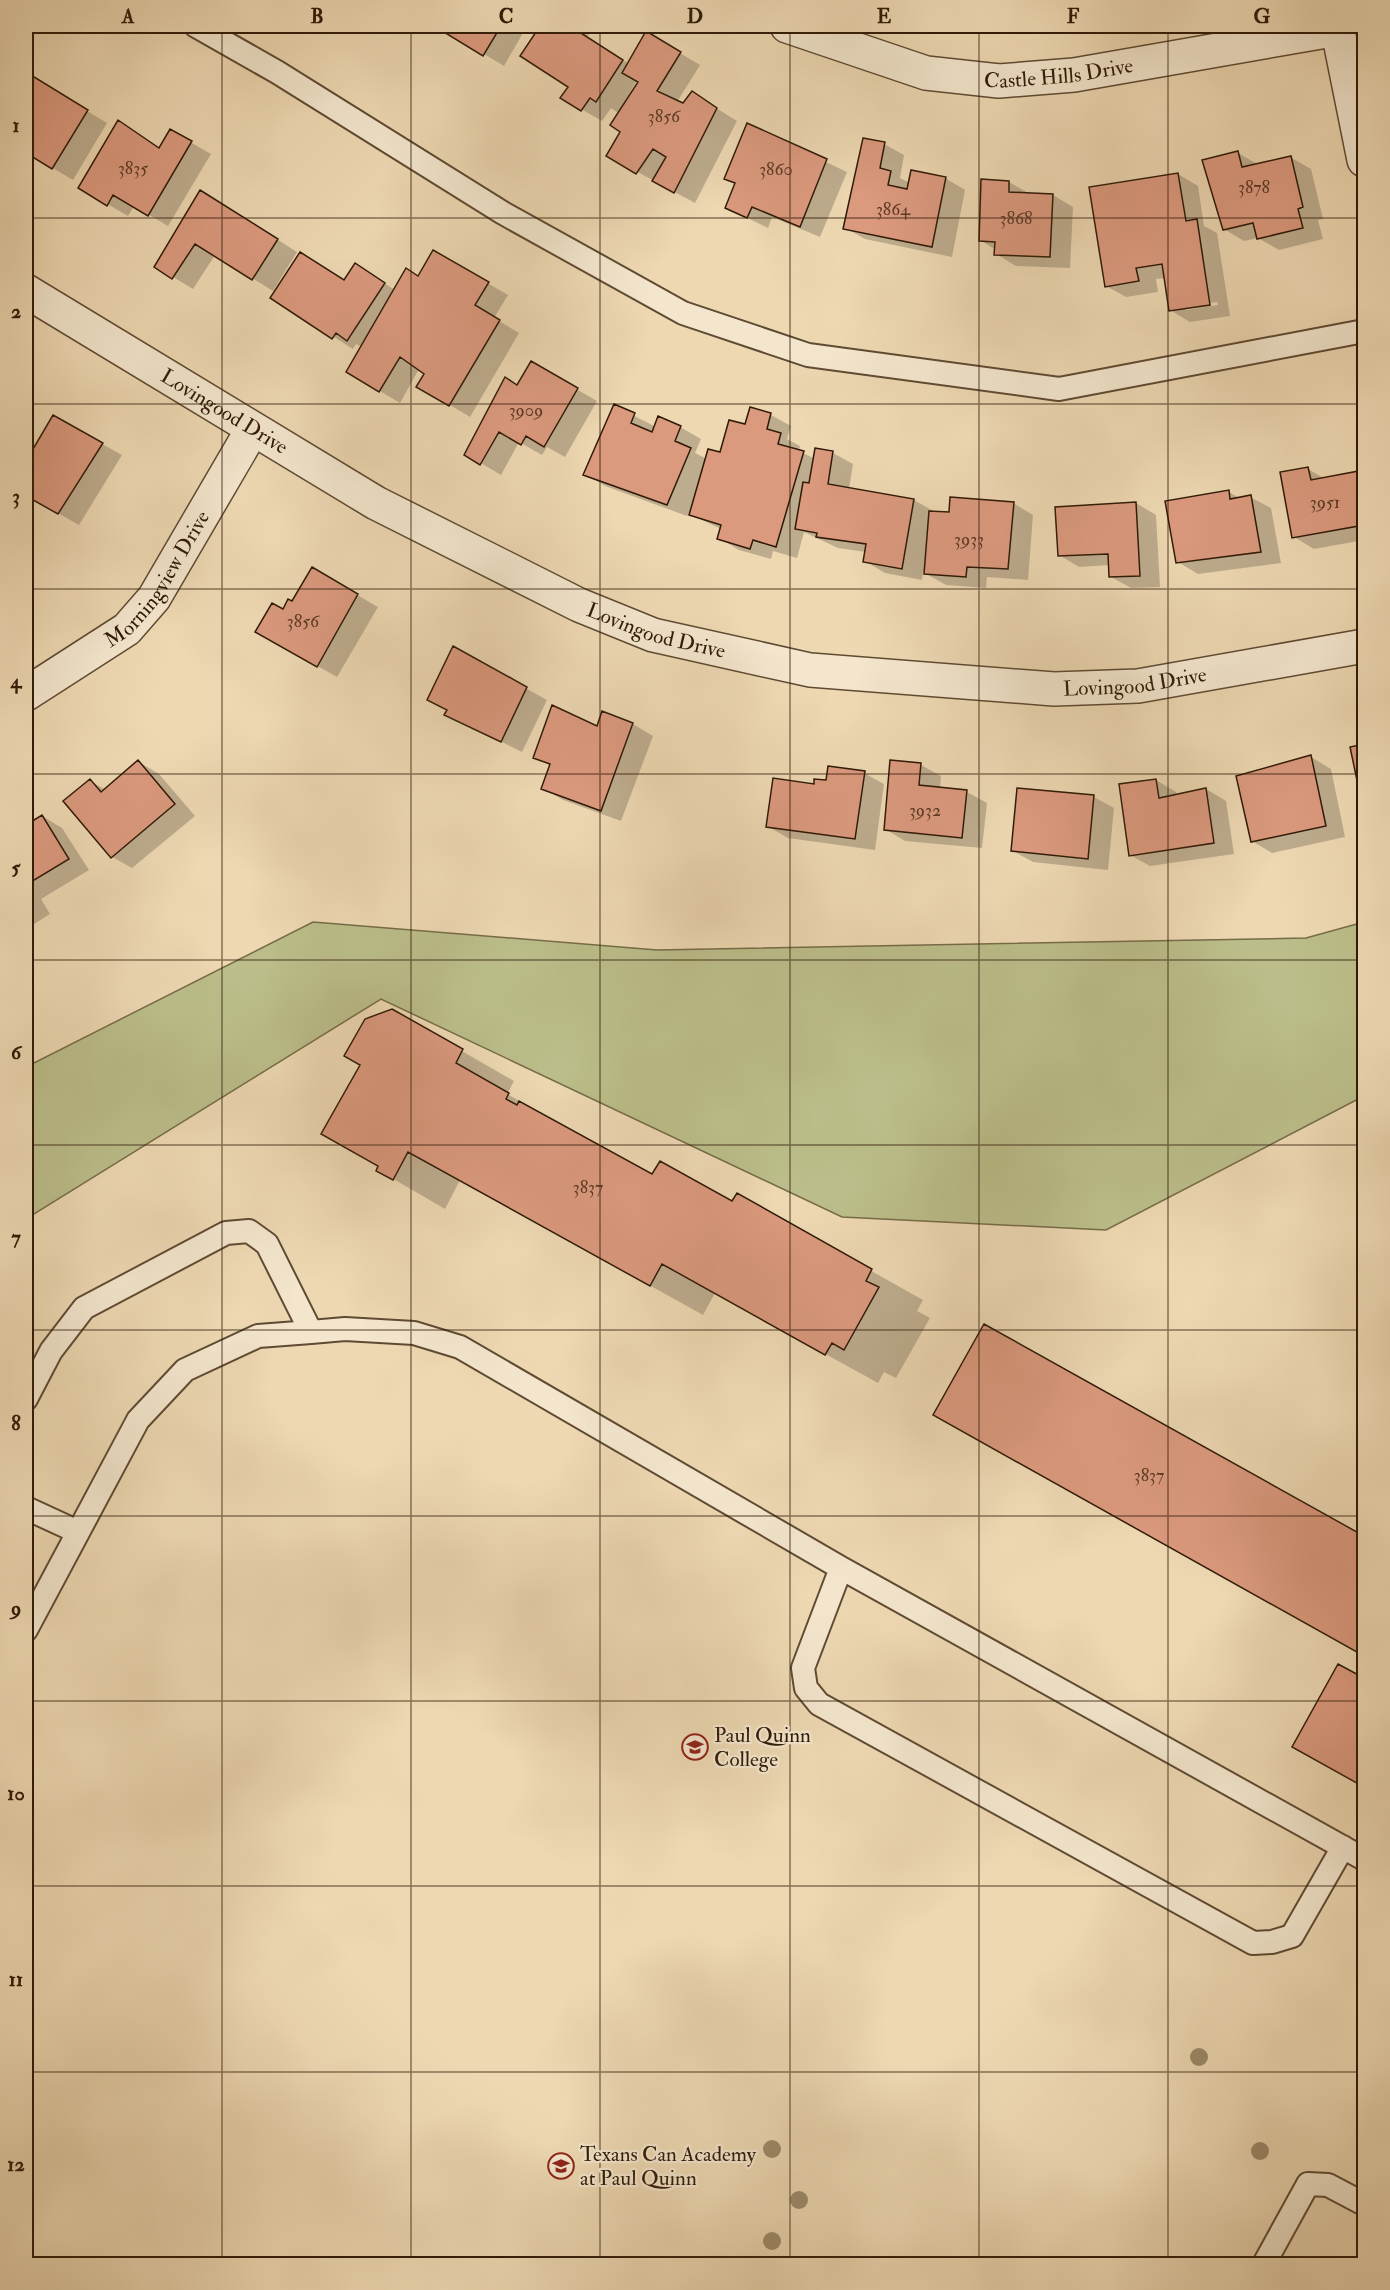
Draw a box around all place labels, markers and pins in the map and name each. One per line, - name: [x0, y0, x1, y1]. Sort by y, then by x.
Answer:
- place label: Paul Quinn College: [714, 1722, 811, 1773]
- school or university icon: Paul Quinn College: [680, 1732, 710, 1762]
- place label: Texans Can Academy at Paul Quinn: [580, 2141, 757, 2192]
- school or university icon: Texans Can Academy at Paul Quinn: [546, 2151, 576, 2181]

